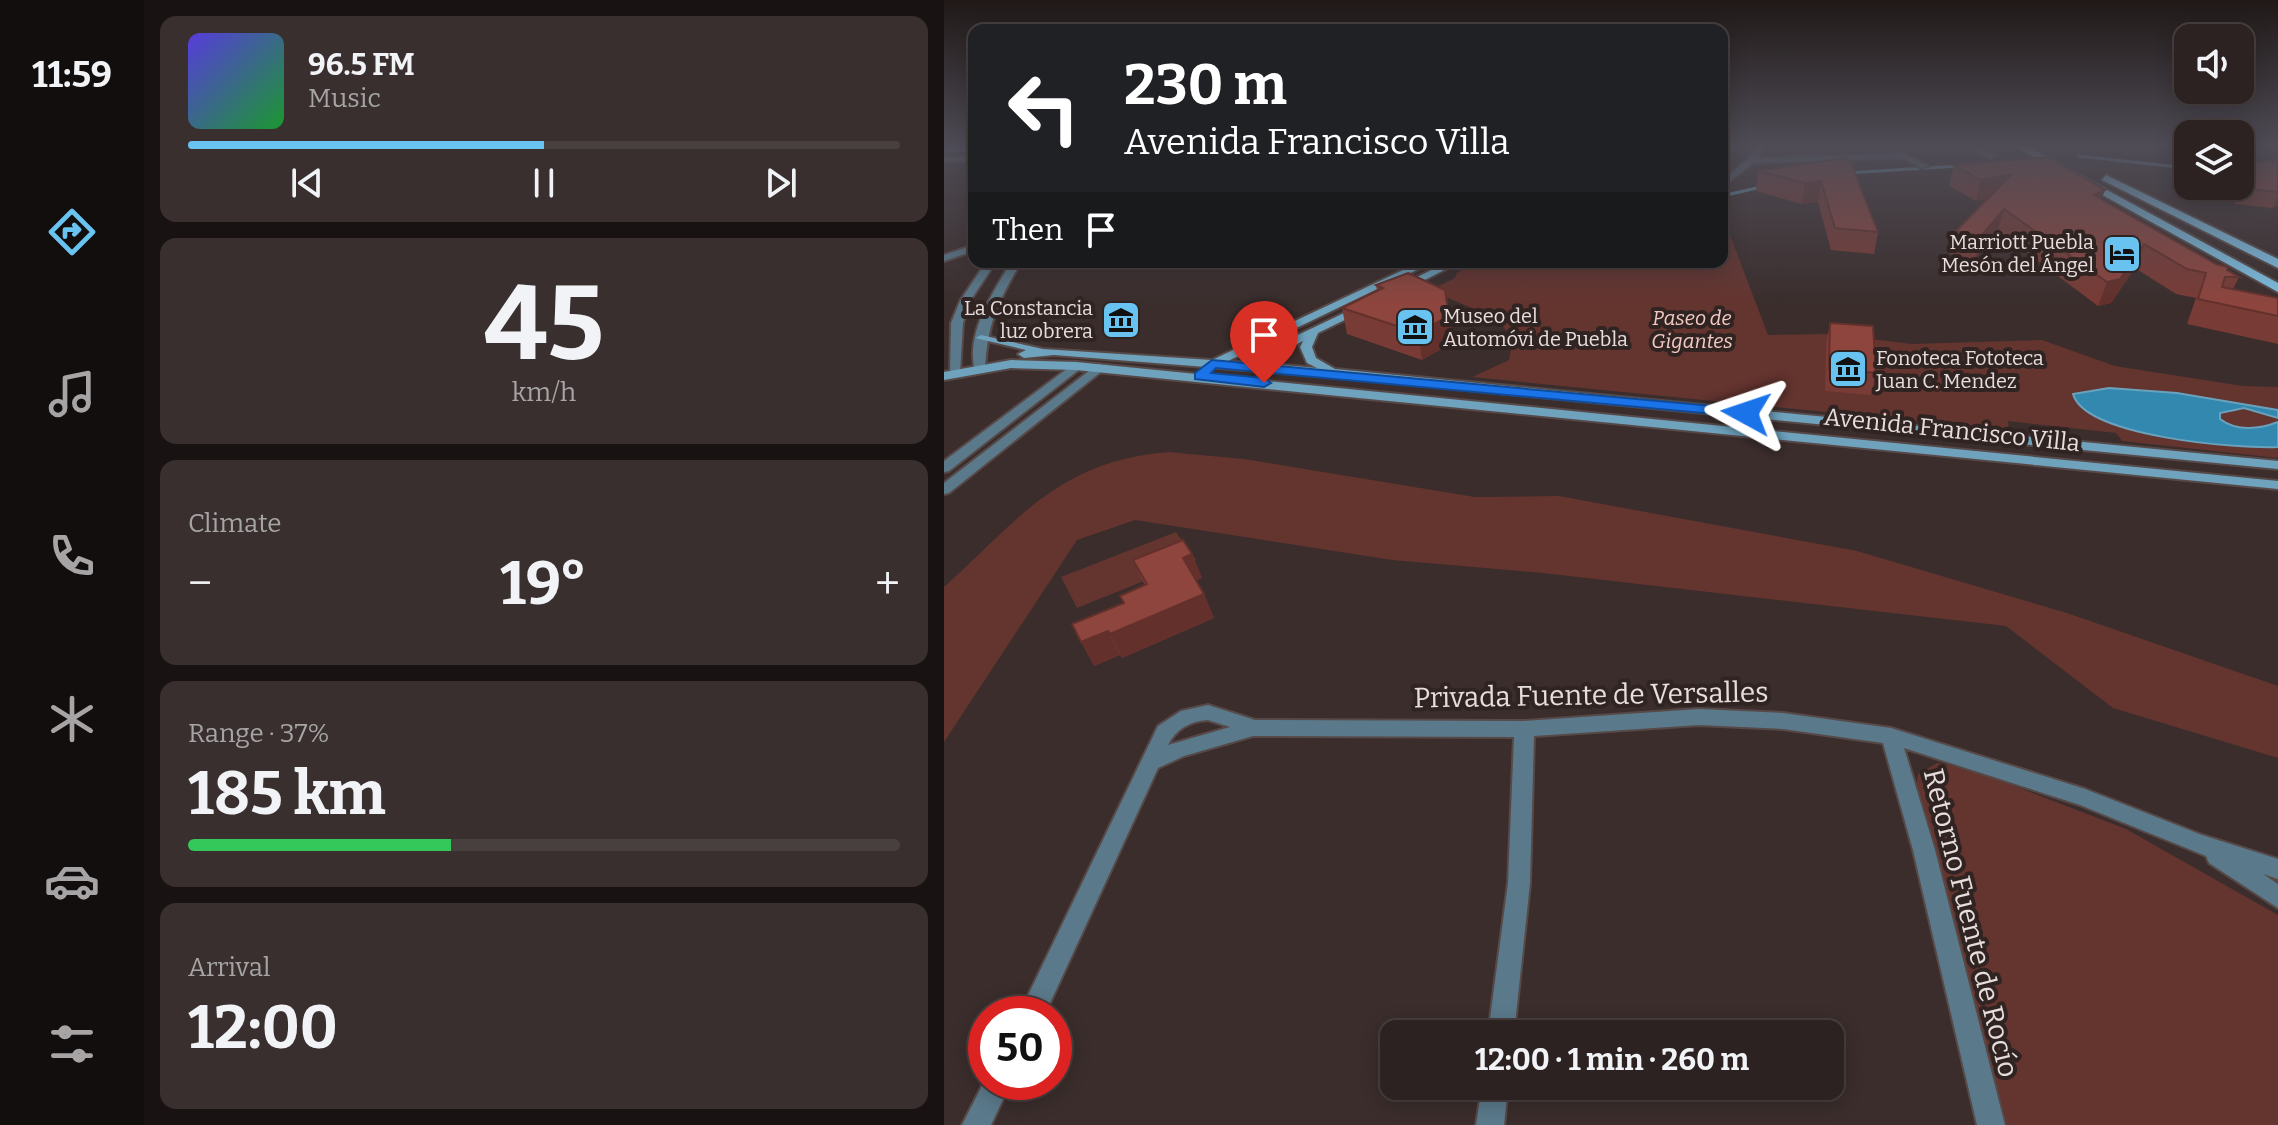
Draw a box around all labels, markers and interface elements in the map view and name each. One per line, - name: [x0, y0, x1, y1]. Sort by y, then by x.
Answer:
- map controls: [2174, 24, 2254, 200]
- button: sound: [2174, 24, 2254, 104]
- text: 96.5 FM: [308, 47, 415, 83]
- text: 230 m: [1124, 52, 1287, 119]
- text: 11:59: [32, 53, 112, 97]
- icon: left: [992, 56, 1096, 160]
- text: Music: [308, 83, 381, 114]
- text: Avenida Francisco Villa: [1124, 120, 1510, 164]
- button: layers: [2174, 120, 2254, 200]
- icon: previous: [285, 161, 329, 205]
- icon: pause: [522, 161, 566, 205]
- icon: next: [759, 161, 803, 205]
- icon: directions: [44, 204, 100, 260]
- icon: arrive: [1079, 208, 1123, 252]
- text: Then: [992, 212, 1063, 248]
- place label: Marriott Puebla Mesón del Ángel: [1941, 230, 2094, 277]
- hotel icon: Marriott Puebla Mesón del Ángel: [2101, 233, 2143, 275]
- text: 45: [484, 262, 604, 387]
- place label: La Constancia luz obrera: [964, 296, 1093, 343]
- museum icon: La Constancia luz obrera: [1100, 299, 1142, 341]
- pin: [1230, 301, 1298, 383]
- place label: Museo del Automóvi de Puebla: [1443, 304, 1628, 351]
- museum icon: Museo del Automóvi de Puebla: [1394, 306, 1436, 348]
- park label: Paseo de Gigantes: [1651, 306, 1733, 353]
- icon: arrive: [1242, 313, 1286, 357]
- place label: Fonoteca Fototeca Juan C. Mendez: [1875, 346, 2044, 393]
- museum icon: Fonoteca Fototeca Juan C. Mendez: [1827, 348, 1869, 390]
- icon: music: [44, 366, 100, 422]
- position arrow: [1704, 371, 1788, 455]
- text: km/h: [512, 377, 576, 408]
- street label: Avenida Francisco Villa: [1823, 403, 2081, 457]
- text: Climate: [188, 508, 282, 539]
- icon: phone: [44, 528, 100, 584]
- text: 19°: [500, 548, 587, 620]
- text: −: [188, 557, 212, 610]
- text: +: [875, 557, 900, 610]
- street label: Privada Fuente de Versalles: [1413, 675, 1769, 715]
- icon: climate: [44, 691, 100, 747]
- text: Range · 37%: [188, 718, 330, 749]
- text: 185 km: [188, 758, 386, 830]
- street label: Retorno Fuente de Rocío: [1917, 765, 2025, 1081]
- icon: car: [44, 853, 100, 909]
- text: Arrival: [188, 952, 270, 983]
- text: 12:00: [188, 992, 338, 1064]
- speed limit sign: 50: [968, 996, 1072, 1100]
- icon: filters: [44, 1016, 100, 1072]
- text: 12:00 · 1 min · 260 m: [1475, 1042, 1749, 1078]

